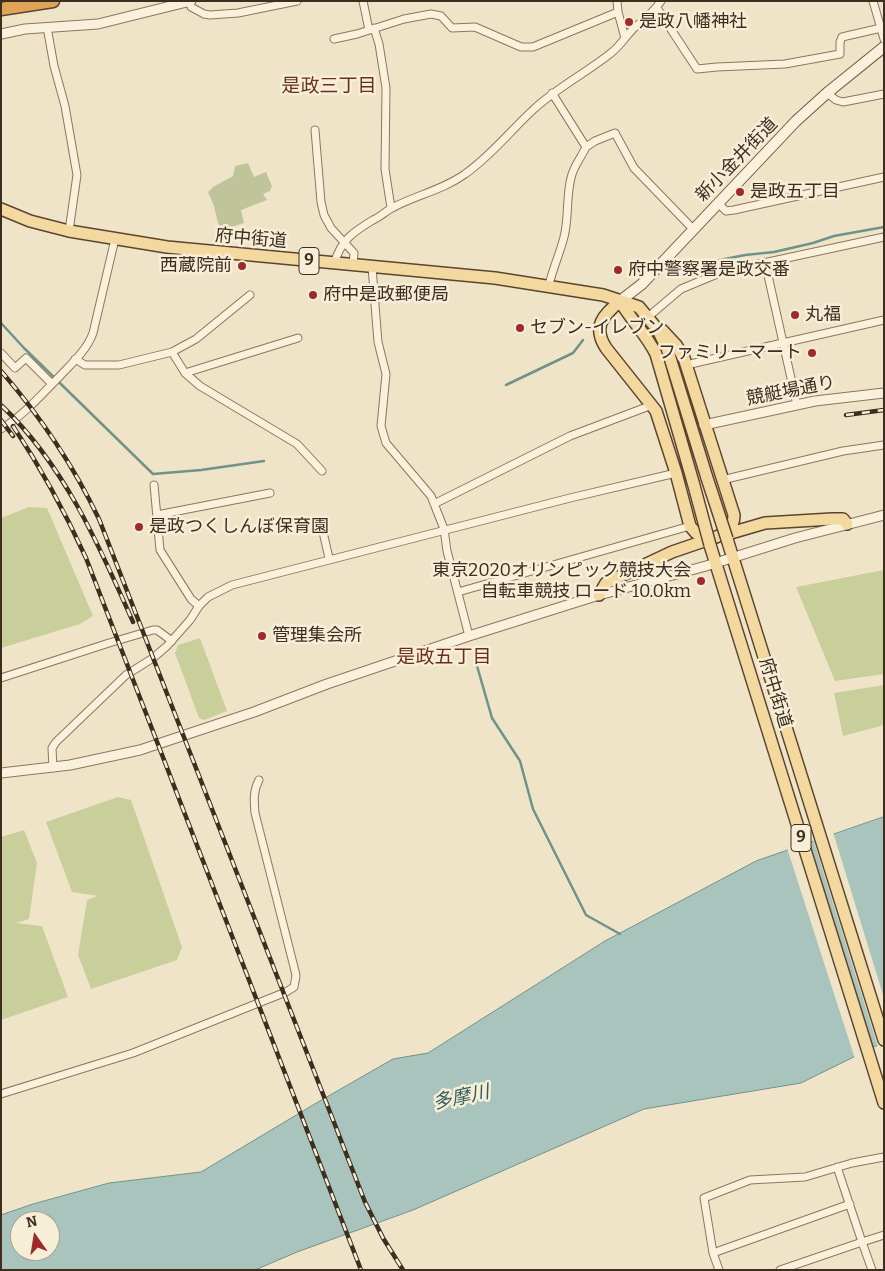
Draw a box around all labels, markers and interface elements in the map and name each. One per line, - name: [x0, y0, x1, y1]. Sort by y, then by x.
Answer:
- place label: 是政八幡神社: [639, 11, 747, 33]
- marker: 是政八幡神社: [623, 16, 635, 28]
- district label: 是政三丁目: [282, 76, 376, 98]
- street label: 新小金井街道: [692, 114, 782, 206]
- place label: 是政五丁目: [750, 181, 840, 203]
- marker: 是政五丁目: [734, 186, 746, 198]
- street label: 府中街道: [214, 225, 288, 253]
- road number: 9: [299, 248, 319, 274]
- place label: 西蔵院前: [160, 255, 232, 277]
- place label: 府中警察署是政交番: [628, 259, 790, 281]
- marker: 西蔵院前: [236, 260, 248, 272]
- marker: 府中警察署是政交番: [612, 264, 624, 276]
- place label: 府中是政郵便局: [323, 284, 449, 306]
- marker: 府中是政郵便局: [307, 289, 319, 301]
- place label: 丸福: [805, 304, 841, 326]
- marker: 丸福: [789, 309, 801, 321]
- place label: セブン-イレブン: [530, 317, 664, 339]
- marker: セブン-イレブン: [514, 322, 526, 334]
- place label: ファミリーマート: [658, 342, 802, 364]
- marker: ファミリーマート: [806, 347, 818, 359]
- street label: 競艇場通り: [745, 372, 837, 410]
- place label: 是政つくしんぼ保育園: [149, 516, 329, 538]
- marker: 是政つくしんぼ保育園: [133, 521, 145, 533]
- place label: 東京2020オリンピック競技大会 自転車競技 ロード 10.0km: [432, 560, 691, 602]
- marker: 東京2020オリンピック競技大会 自転車競技 ロード 10.0km: [695, 575, 707, 587]
- place label: 管理集会所: [272, 625, 362, 647]
- marker: 管理集会所: [256, 630, 268, 642]
- district label: 是政五丁目: [397, 647, 491, 669]
- street label: 府中街道: [754, 655, 796, 731]
- road number: 9: [791, 824, 811, 851]
- water label: 多摩川: [431, 1081, 491, 1115]
- north arrow: [10, 1211, 60, 1261]
- text: N: [25, 1212, 39, 1231]

